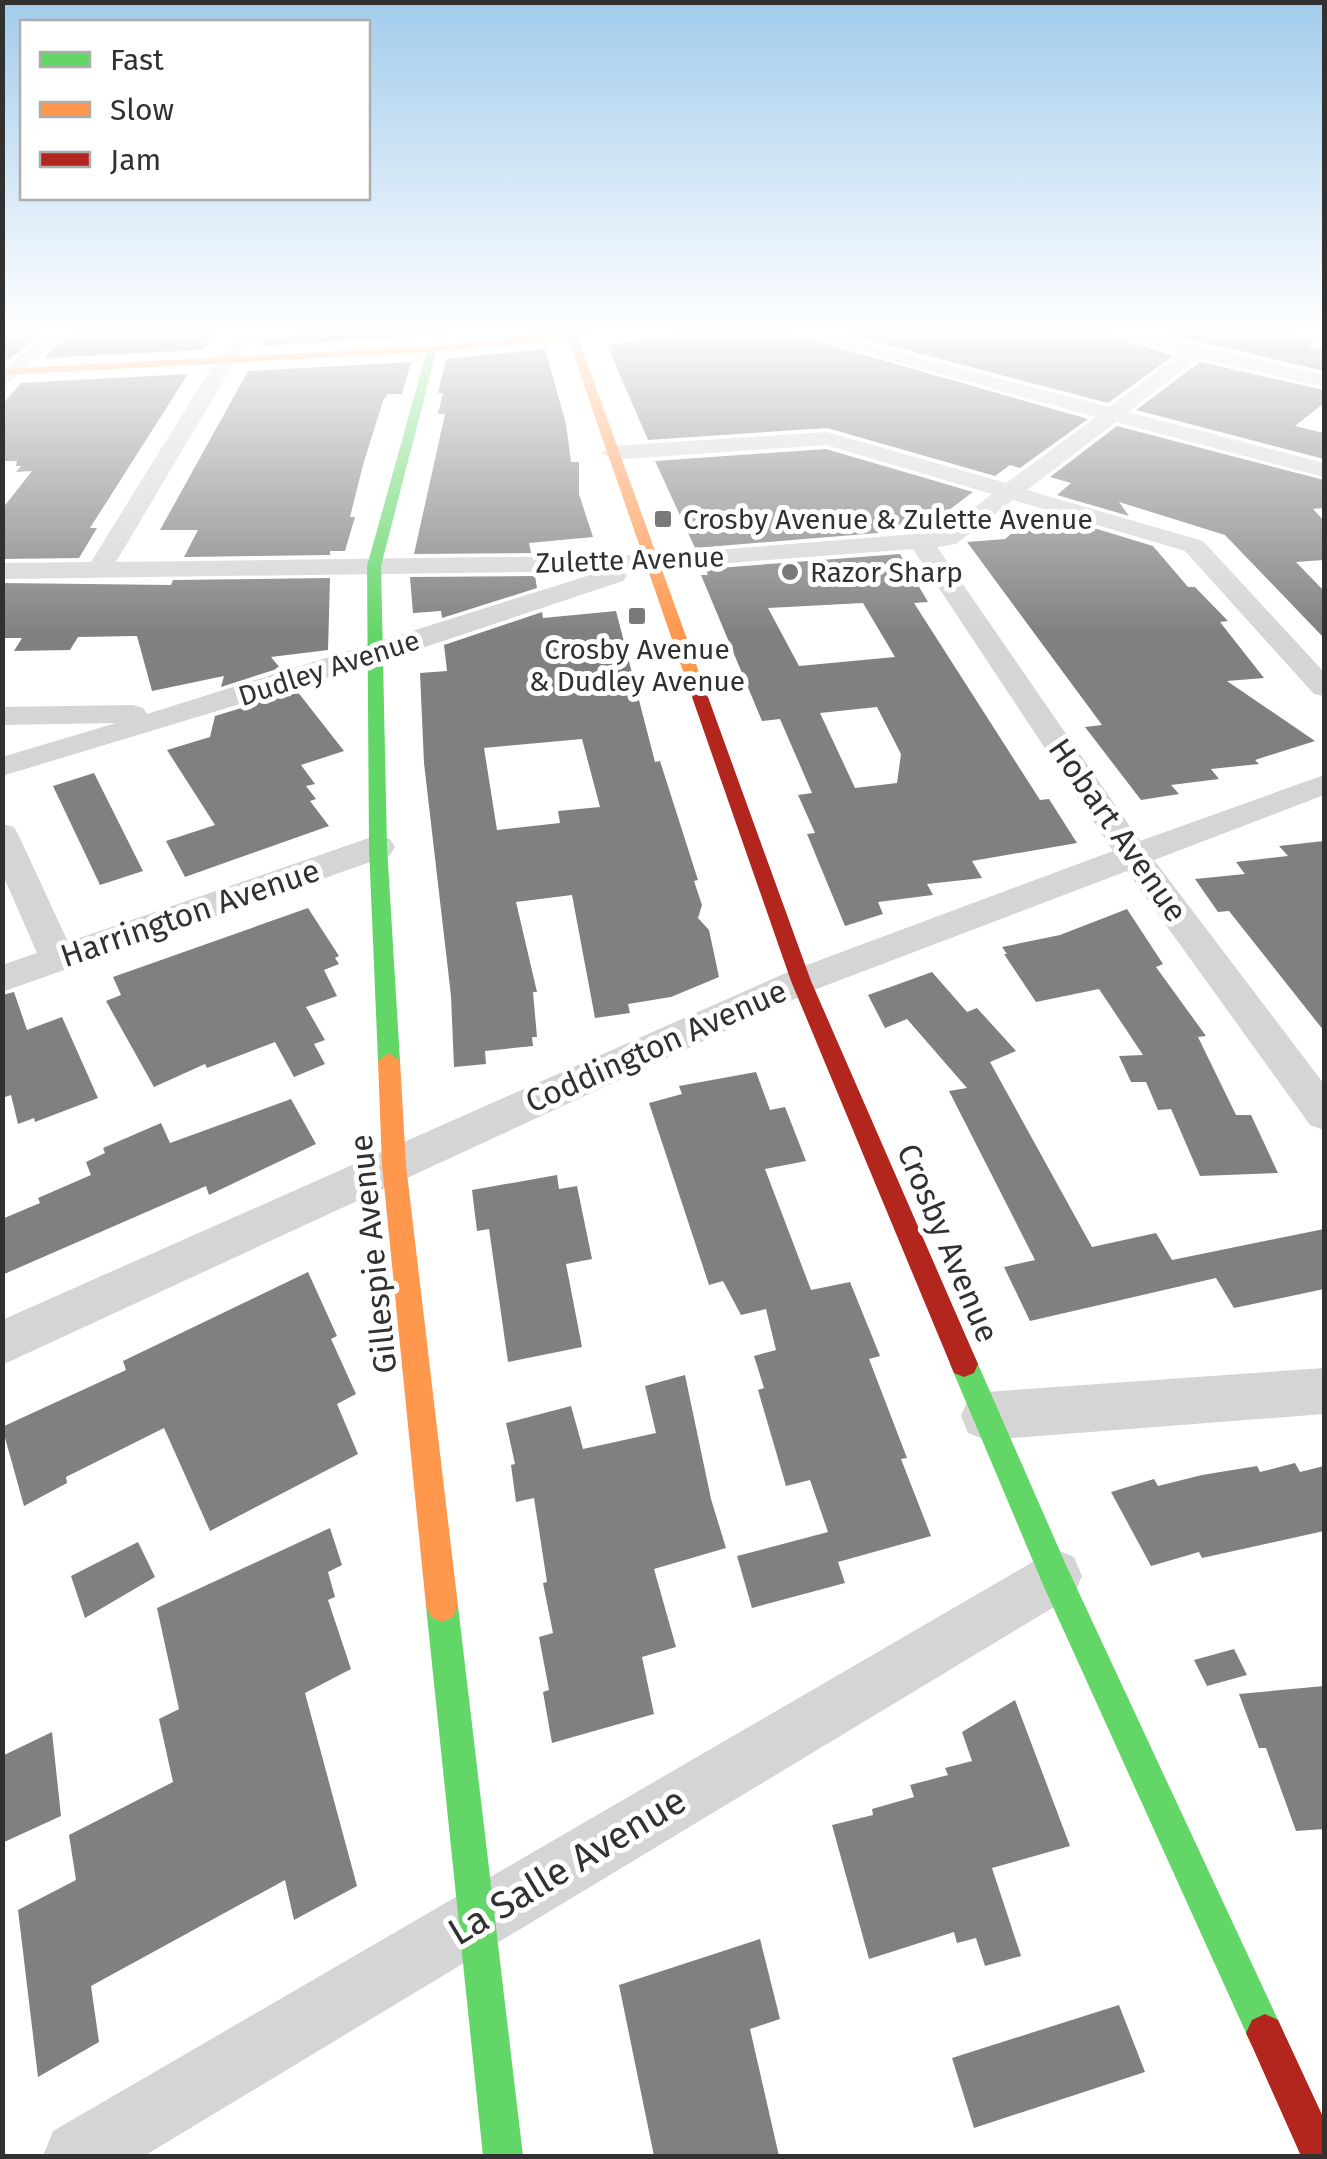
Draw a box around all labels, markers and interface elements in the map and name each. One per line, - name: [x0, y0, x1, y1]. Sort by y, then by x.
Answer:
- legend: [20, 20, 370, 200]
- text: Fast: [110, 42, 164, 78]
- text: Slow: [110, 92, 174, 128]
- text: Jam: [110, 142, 161, 178]
- place label: Crosby Avenue & Zulette Avenue: [683, 503, 1093, 536]
- marker: Crosby Avenue & Zulette Avenue: [652, 508, 674, 530]
- street label: Zulette Avenue: [535, 540, 725, 580]
- place label: Razor Sharp: [810, 556, 963, 589]
- marker: Razor Sharp: [779, 561, 801, 583]
- marker: Crosby Avenue & Dudley Avenue: [626, 605, 648, 627]
- street label: Dudley Avenue: [234, 623, 424, 713]
- place label: Crosby Avenue & Dudley Avenue: [529, 633, 745, 698]
- street label: Hobart Avenue: [1041, 731, 1195, 929]
- street label: Harrington Avenue: [55, 851, 325, 975]
- street label: Coddington Avenue: [520, 971, 792, 1121]
- street label: Gillespie Avenue: [342, 1132, 404, 1376]
- street label: Crosby Avenue: [889, 1138, 1007, 1348]
- street label: La Salle Avenue: [440, 1777, 694, 1955]

